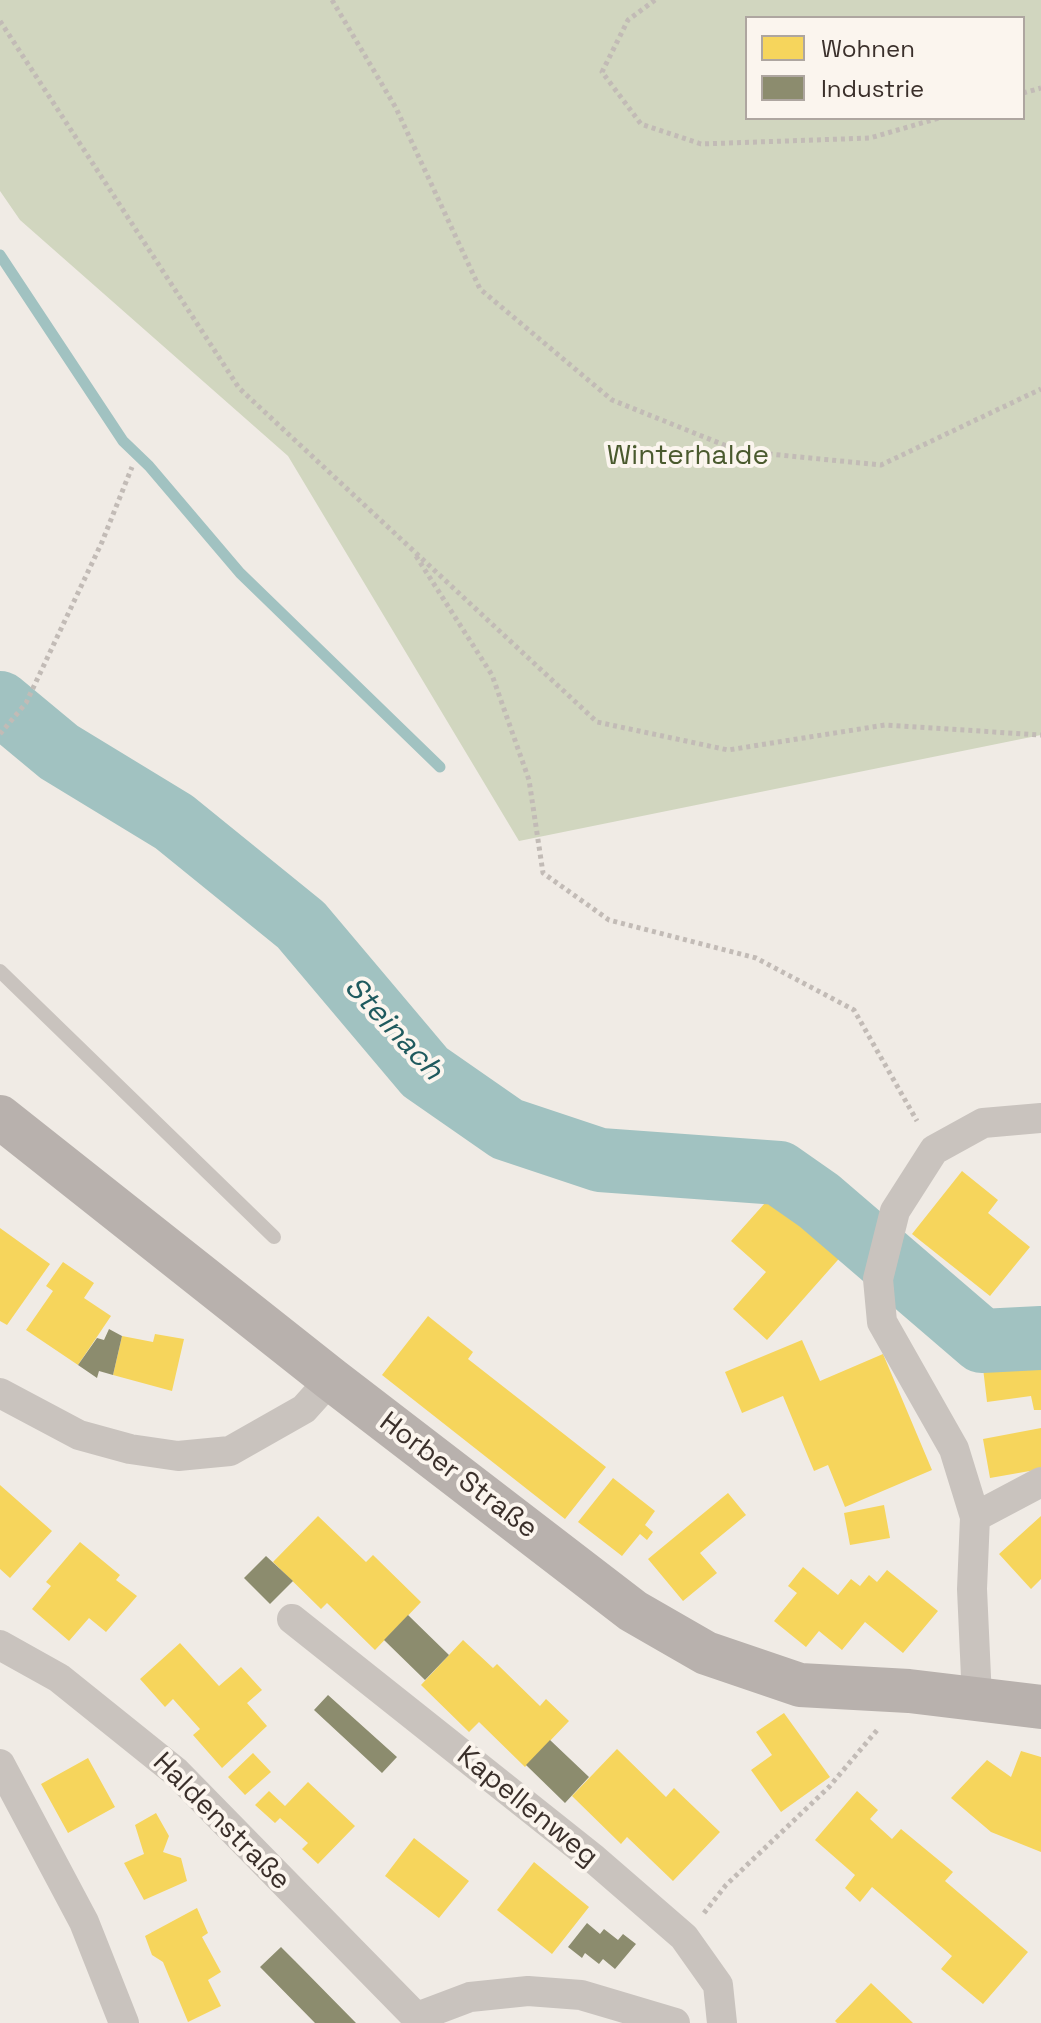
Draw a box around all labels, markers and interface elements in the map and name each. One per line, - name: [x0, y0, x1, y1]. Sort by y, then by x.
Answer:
- legend: [745, 16, 1025, 120]
- text: Wohnen: [821, 33, 915, 64]
- text: Industrie: [821, 73, 924, 104]
- park label: Winterhalde: [607, 439, 769, 473]
- water label: Steinach: [336, 970, 450, 1088]
- street label: Horber Straße: [372, 1406, 544, 1546]
- street label: Kapellenweg: [450, 1740, 604, 1874]
- street label: Haldenstraße: [145, 1746, 297, 1898]

